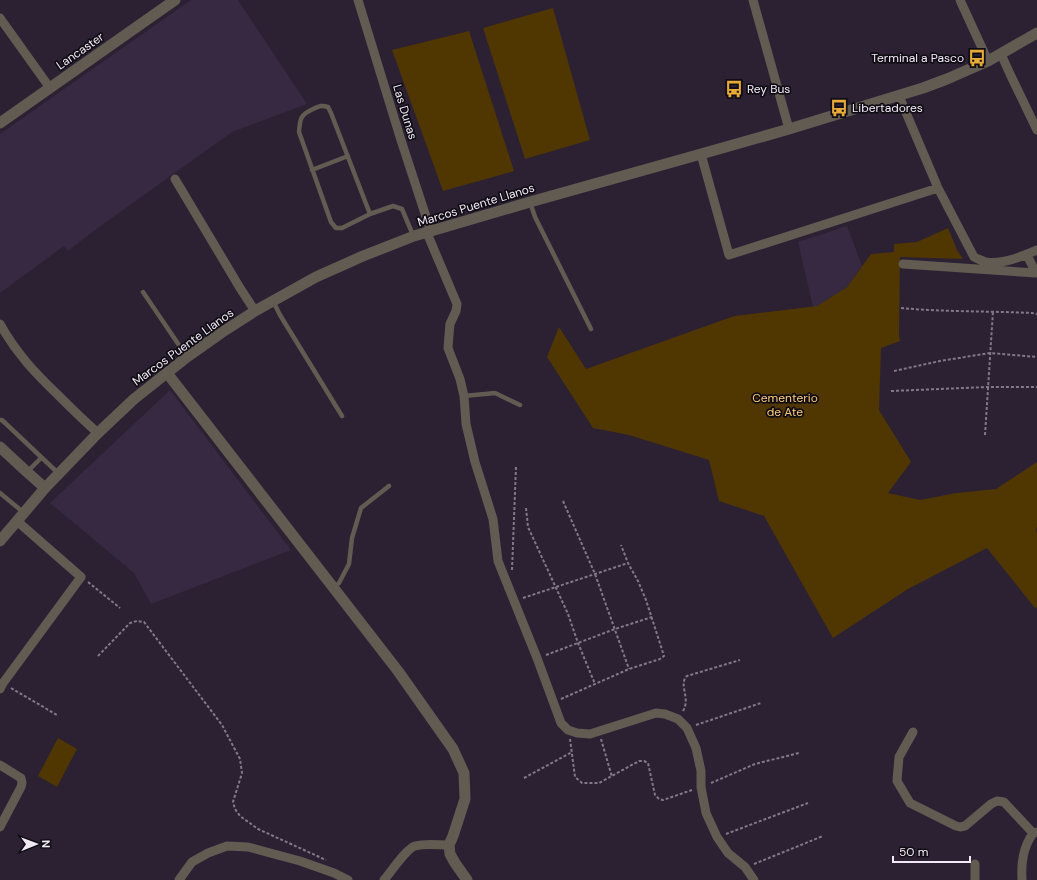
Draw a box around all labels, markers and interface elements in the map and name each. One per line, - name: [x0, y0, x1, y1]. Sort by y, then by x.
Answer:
- street label: Lancaster: [53, 28, 107, 73]
- bus stop icon: Terminal a Pasco: [967, 48, 987, 68]
- place label: Terminal a Pasco: [871, 50, 964, 66]
- bus stop icon: Rey Bus: [724, 79, 744, 99]
- place label: Rey Bus: [747, 81, 790, 97]
- street label: Las Dunas: [389, 83, 421, 141]
- bus stop icon: Libertadores: [829, 98, 849, 118]
- place label: Libertadores: [852, 100, 923, 116]
- street label: Marcos Puente Llanos: [415, 180, 537, 230]
- street label: Marcos Puente Llanos: [129, 305, 237, 389]
- park label: Cementerio de Ate: [752, 390, 818, 420]
- north arrow: [16, 824, 56, 864]
- scale bar: [893, 838, 970, 864]
- text: N: [39, 840, 53, 848]
- text: 50 m: [899, 844, 928, 860]

